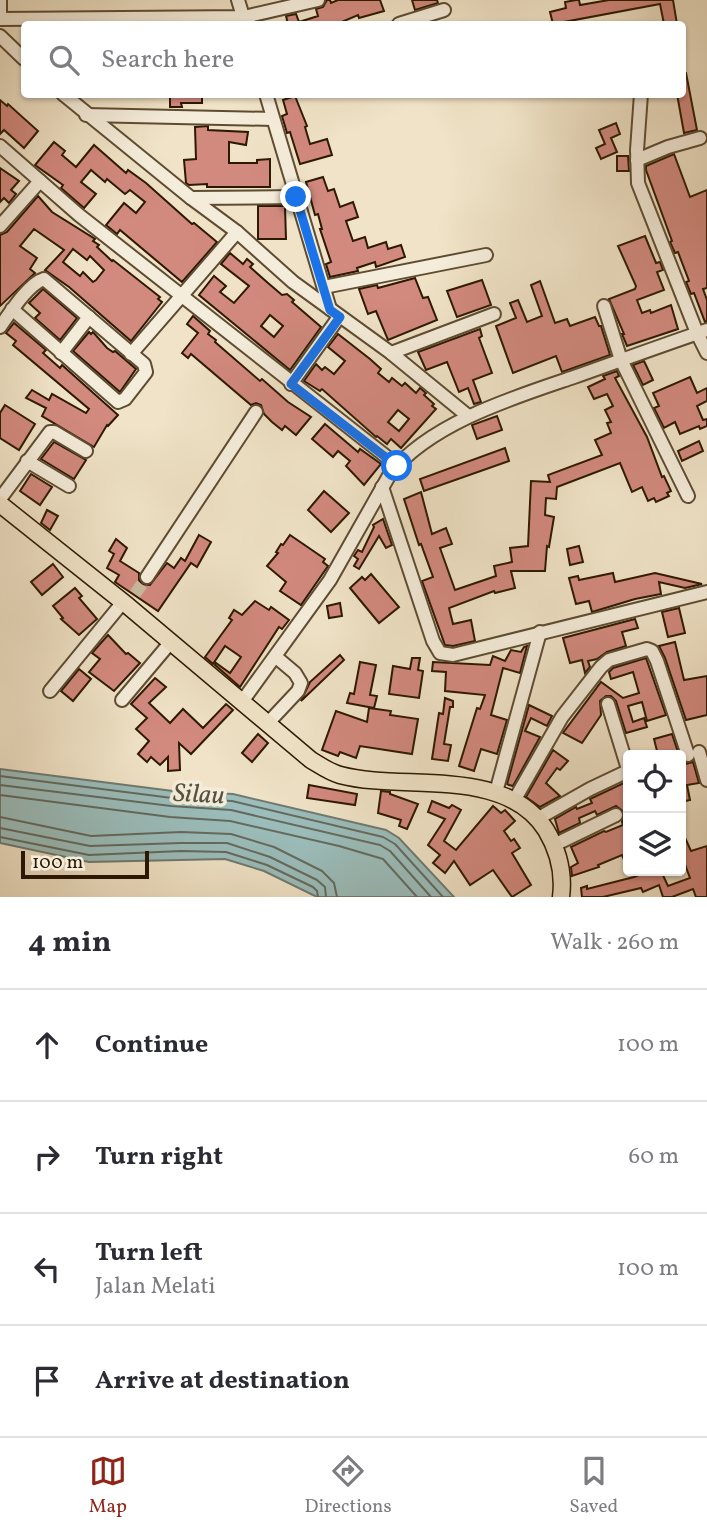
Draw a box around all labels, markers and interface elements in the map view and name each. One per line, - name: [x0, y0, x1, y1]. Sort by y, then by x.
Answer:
- search box: [21, 21, 686, 98]
- icon: search: [45, 41, 83, 79]
- text: Search here: [101, 42, 234, 78]
- route end: [280, 181, 311, 212]
- route start: [381, 450, 412, 481]
- map controls: [623, 750, 686, 876]
- button: locate: [623, 750, 686, 813]
- water label: Silau: [172, 776, 226, 814]
- button: layers: [623, 813, 686, 876]
- scale bar: [21, 848, 149, 880]
- text: 100 m: [32, 850, 83, 876]
- text: 4 min: [28, 922, 112, 964]
- text: Walk · 260 m: [550, 927, 679, 959]
- icon: ahead: [28, 1026, 66, 1064]
- text: Continue: [95, 1027, 208, 1063]
- text: 100 m: [617, 1029, 679, 1061]
- icon: right: [28, 1138, 66, 1176]
- text: Turn right: [95, 1139, 223, 1175]
- text: 60 m: [629, 1141, 679, 1173]
- text: Turn left: [95, 1235, 203, 1271]
- icon: left: [28, 1250, 66, 1288]
- text: 100 m: [617, 1253, 679, 1285]
- text: Jalan Melati: [95, 1271, 216, 1303]
- icon: arrive: [28, 1362, 66, 1400]
- text: Arrive at destination: [95, 1363, 350, 1399]
- tab: Map: [89, 1452, 127, 1520]
- tab: Directions: [305, 1452, 392, 1520]
- tab: Saved: [569, 1452, 618, 1520]

